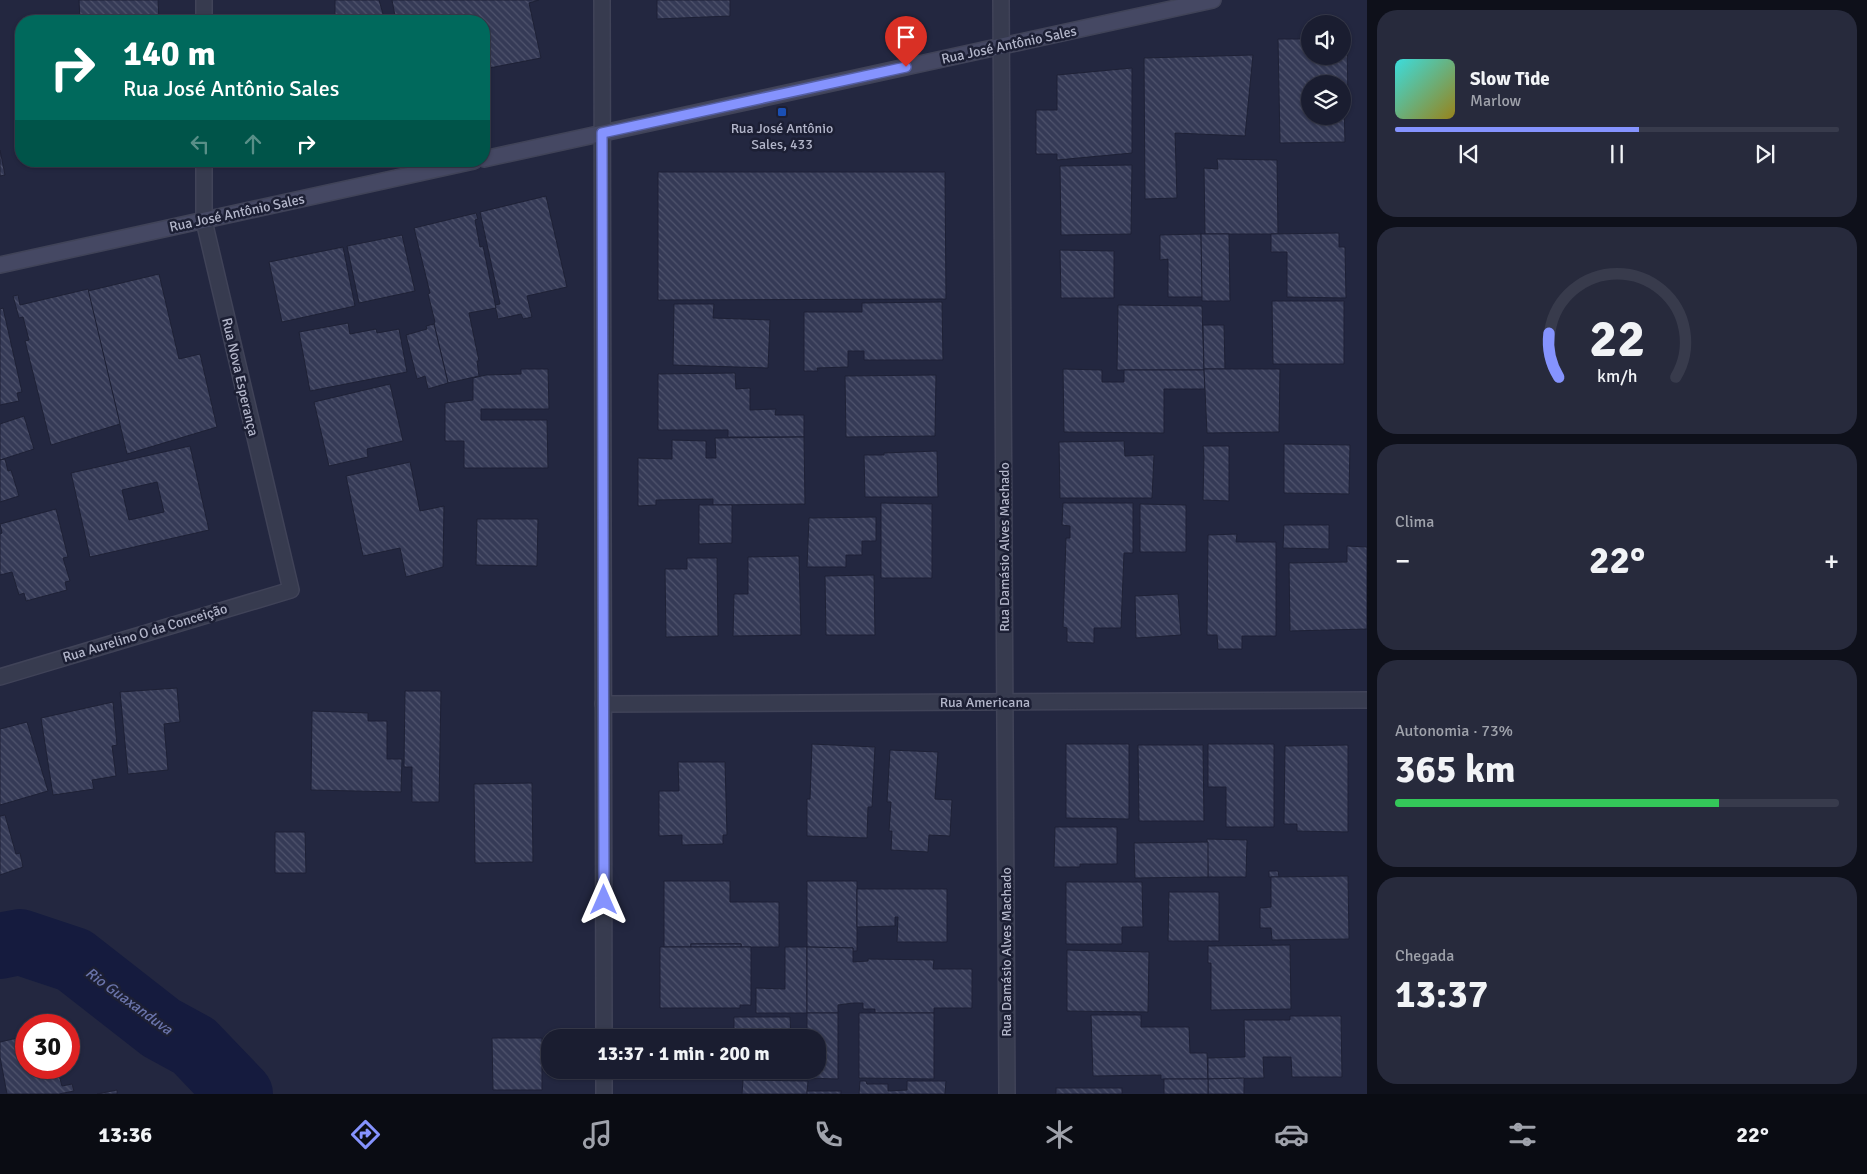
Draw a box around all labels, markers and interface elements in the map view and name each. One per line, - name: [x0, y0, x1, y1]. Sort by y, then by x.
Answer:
- map controls: [1301, 15, 1351, 125]
- button: sound: [1301, 15, 1351, 65]
- pin: [885, 16, 927, 67]
- street label: Rua José Antônio Sales: [940, 22, 1078, 68]
- icon: arrive: [892, 23, 920, 51]
- text: 140 m: [123, 32, 216, 75]
- icon: right: [40, 35, 105, 100]
- text: Slow Tide: [1470, 67, 1550, 91]
- text: Rua José Antônio Sales: [123, 75, 339, 102]
- button: layers: [1301, 75, 1351, 125]
- text: Marlow: [1470, 91, 1521, 111]
- marker: Rua José Antônio Sales, 433: [776, 106, 788, 118]
- place label: Rua José Antônio Sales, 433: [731, 120, 833, 153]
- icon: left: [186, 130, 214, 158]
- icon: ahead: [239, 130, 267, 158]
- icon: right: [292, 130, 320, 158]
- icon: previous: [1455, 140, 1483, 168]
- icon: pause: [1603, 140, 1631, 168]
- icon: next: [1751, 140, 1779, 168]
- street label: Rua José Antônio Sales: [168, 190, 306, 236]
- text: 22: [1589, 307, 1645, 371]
- street label: Rua Nova Esperança: [218, 316, 262, 438]
- text: km/h: [1597, 365, 1637, 387]
- street label: Rua Damásio Alves Machado: [996, 462, 1013, 632]
- text: Clima: [1395, 512, 1434, 532]
- text: 22°: [1589, 537, 1645, 584]
- text: −: [1395, 544, 1410, 578]
- text: +: [1824, 544, 1839, 578]
- street label: Rua Aurelino O da Conceição: [61, 600, 229, 666]
- street label: Rua Americana: [940, 694, 1030, 711]
- text: Autonomia · 73%: [1395, 721, 1513, 741]
- text: 365 km: [1395, 746, 1516, 793]
- street label: Rua Damásio Alves Machado: [998, 867, 1015, 1037]
- position arrow: [577, 873, 629, 925]
- text: Chegada: [1395, 946, 1454, 966]
- water label: Rio Guaxanduva: [82, 964, 176, 1039]
- text: 13:37: [1395, 971, 1488, 1018]
- speed limit sign: 30: [15, 1014, 80, 1079]
- text: 13:37 · 1 min · 200 m: [597, 1042, 770, 1066]
- icon: directions: [348, 1117, 383, 1152]
- icon: music: [580, 1117, 615, 1152]
- icon: phone: [811, 1117, 846, 1152]
- icon: climate: [1042, 1117, 1077, 1152]
- icon: car: [1274, 1117, 1309, 1152]
- icon: filters: [1505, 1117, 1540, 1152]
- text: 13:36: [98, 1121, 152, 1148]
- text: 22°: [1736, 1121, 1769, 1148]

